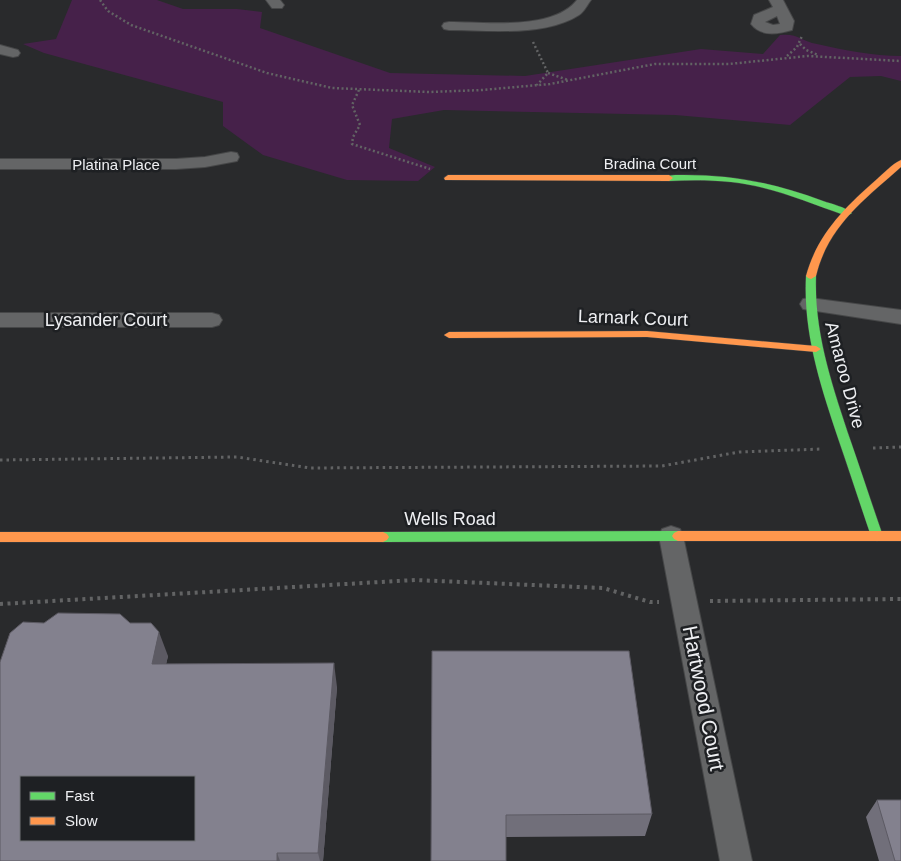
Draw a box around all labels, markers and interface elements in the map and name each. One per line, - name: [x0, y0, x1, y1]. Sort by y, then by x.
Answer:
- street label: Bradina Court: [604, 155, 697, 172]
- street label: Platina Place: [72, 156, 160, 173]
- street label: Larnark Court: [578, 306, 688, 330]
- street label: Lysander Court: [45, 310, 167, 330]
- street label: Amaroo Drive: [821, 319, 869, 431]
- street label: Wells Road: [404, 509, 496, 529]
- street label: Hartwood Court: [679, 624, 729, 773]
- legend: [20, 776, 195, 841]
- text: Fast: [65, 787, 95, 804]
- text: Slow: [65, 812, 98, 829]

